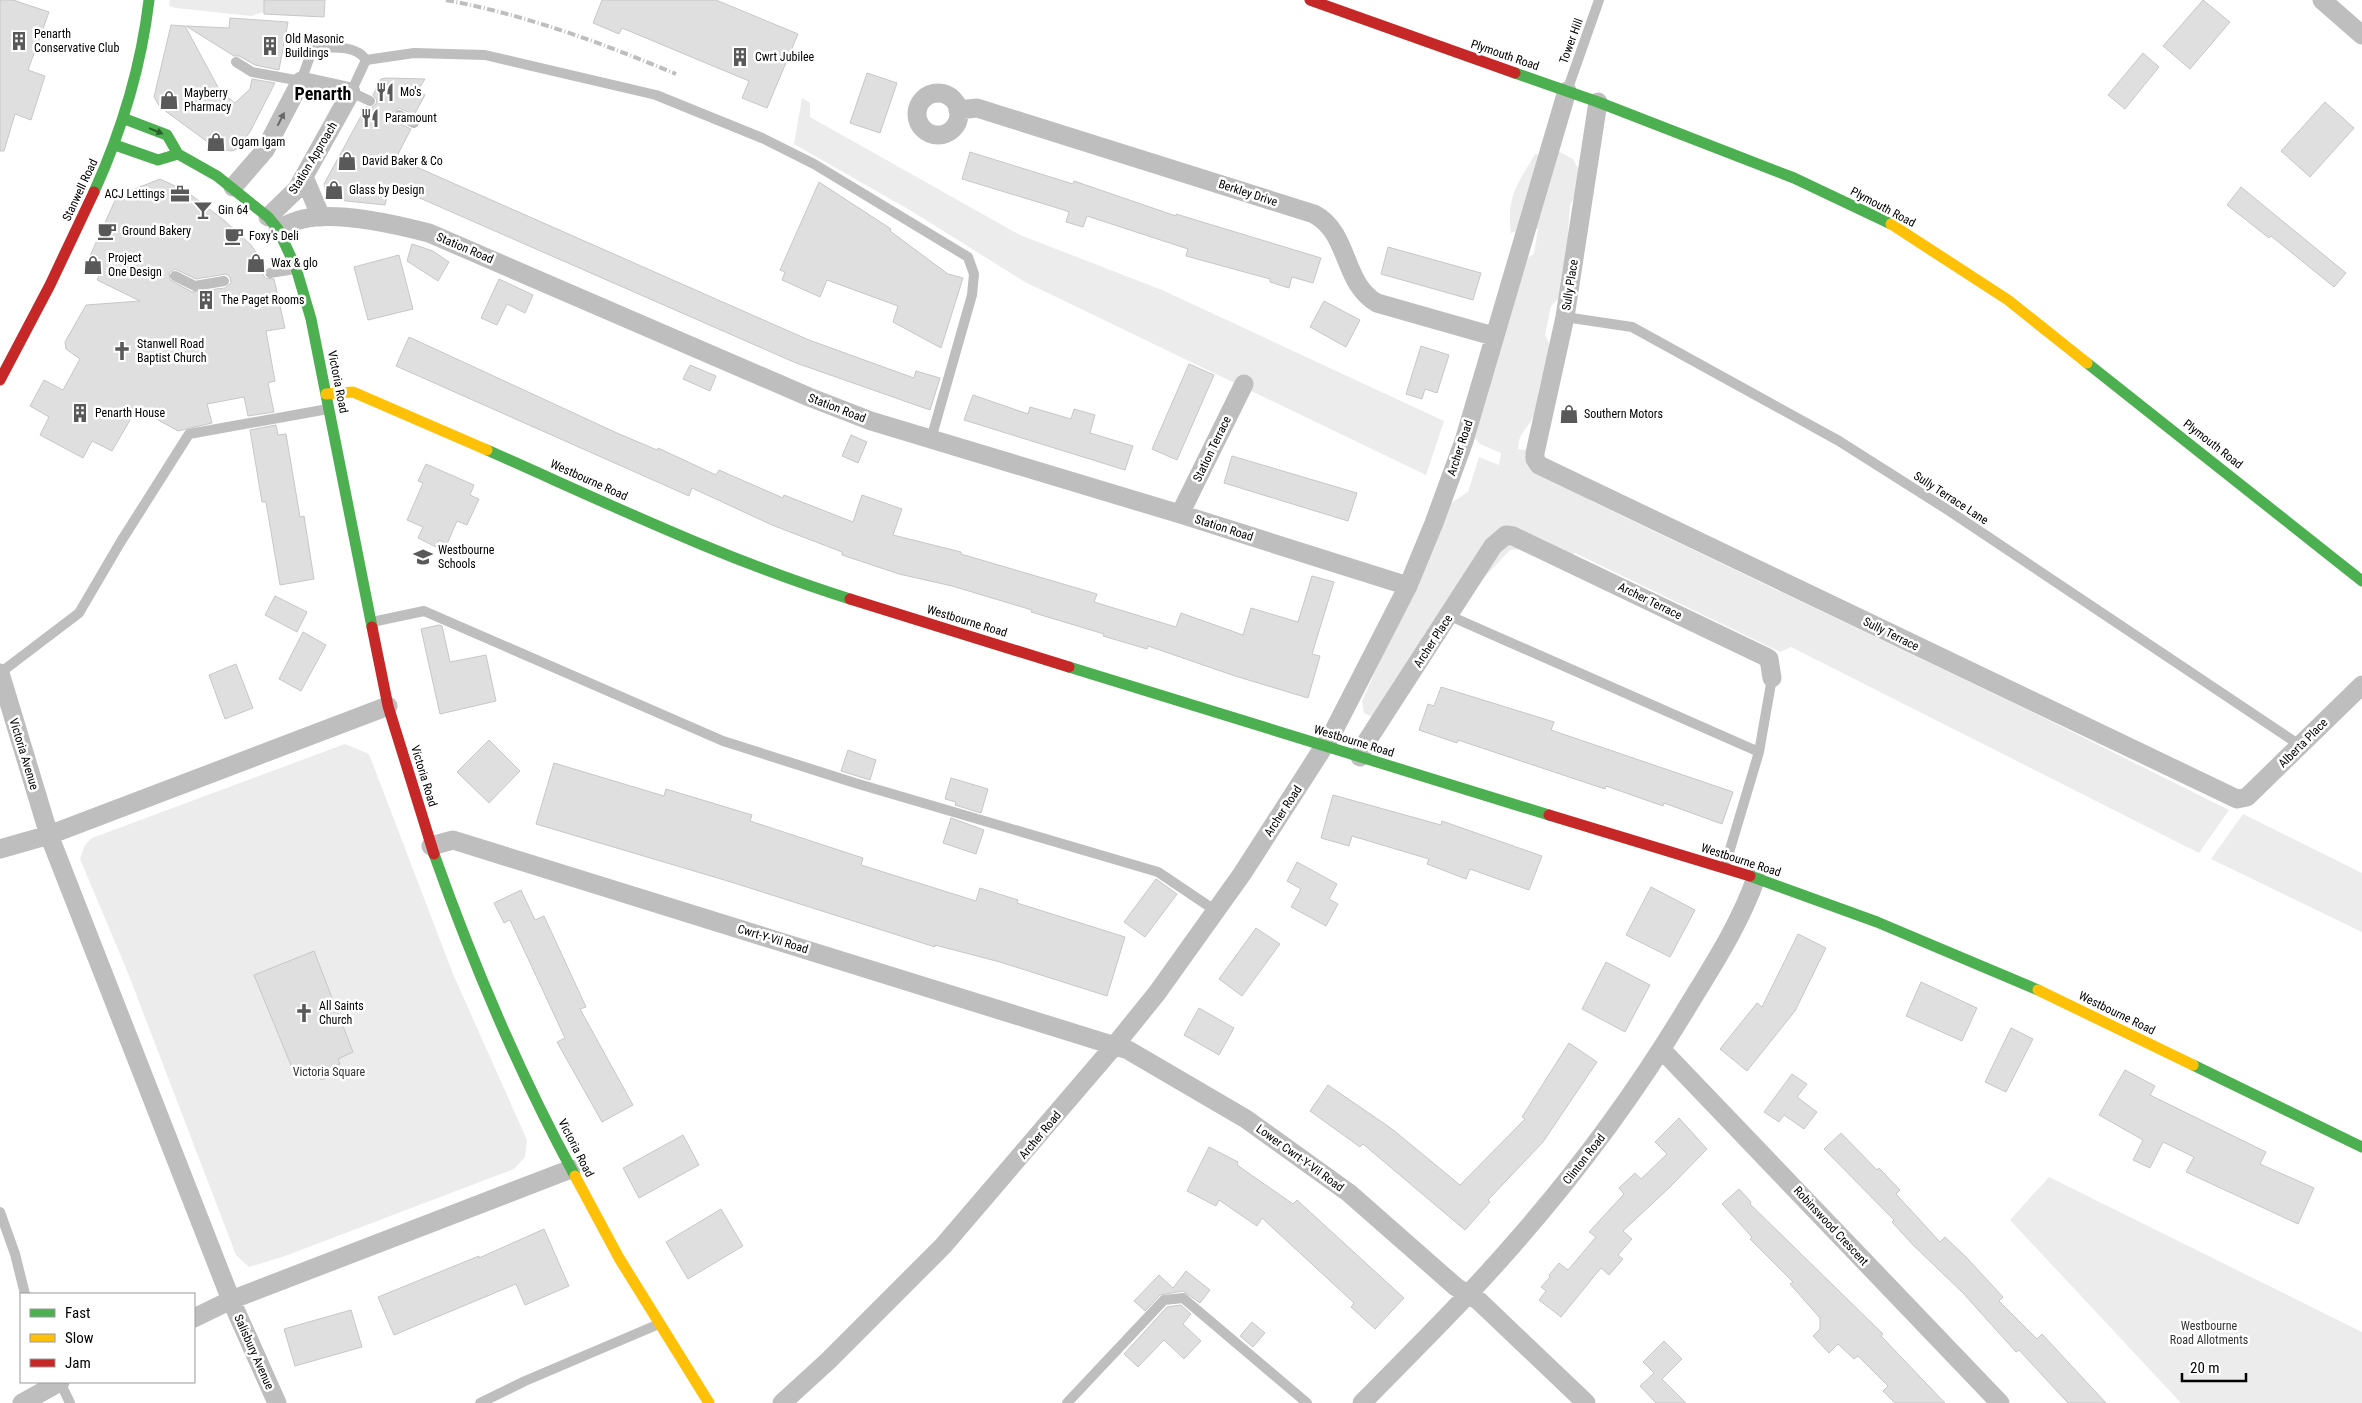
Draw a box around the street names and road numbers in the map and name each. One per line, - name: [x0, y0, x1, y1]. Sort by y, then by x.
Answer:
- street label: Tower Hill: [1556, 16, 1586, 66]
- street label: Plymouth Road: [1469, 37, 1541, 73]
- street label: Station Approach: [286, 119, 340, 197]
- street label: Stanwell Road: [59, 157, 101, 223]
- street label: Berkley Drive: [1217, 177, 1280, 209]
- street label: Plymouth Road: [1848, 184, 1918, 230]
- street label: Station Road: [434, 230, 496, 266]
- street label: Sully Place: [1559, 258, 1581, 312]
- street label: Victoria Road: [325, 349, 351, 415]
- street label: Station Road: [806, 391, 868, 425]
- street label: Station Terrace: [1190, 413, 1234, 484]
- street label: Plymouth Road: [2181, 416, 2245, 472]
- street label: Archer Road: [1444, 418, 1476, 478]
- street label: Westbourne Road: [548, 457, 630, 503]
- street label: Sully Terrace Lane: [1911, 469, 1991, 527]
- street label: Station Road: [1193, 512, 1255, 544]
- street label: Archer Terrace: [1616, 580, 1684, 623]
- street label: Westbourne Road: [925, 602, 1009, 640]
- street label: Archer Place: [1411, 612, 1455, 670]
- street label: Sully Terrace: [1861, 614, 1922, 654]
- street label: Alberta Place: [2276, 715, 2331, 770]
- street label: Victoria Avenue: [6, 717, 42, 792]
- street label: Westbourne Road: [1312, 722, 1396, 760]
- street label: Victoria Road: [408, 744, 440, 808]
- street label: Archer Road: [1261, 783, 1305, 839]
- street label: Westbourne Road: [1699, 840, 1783, 880]
- street label: Cwrt-Y-Vil Road: [736, 922, 810, 956]
- street label: Westbourne Road: [2076, 988, 2158, 1038]
- street label: Archer Road: [1016, 1108, 1064, 1162]
- street label: Victoria Road: [555, 1117, 597, 1179]
- street label: Lower Cwrt-Y-Vil Road: [1254, 1122, 1346, 1194]
- street label: Clinton Road: [1560, 1131, 1608, 1187]
- street label: Robinswood Crescent: [1791, 1184, 1872, 1269]
- street label: Salisbury Avenue: [231, 1312, 277, 1392]

